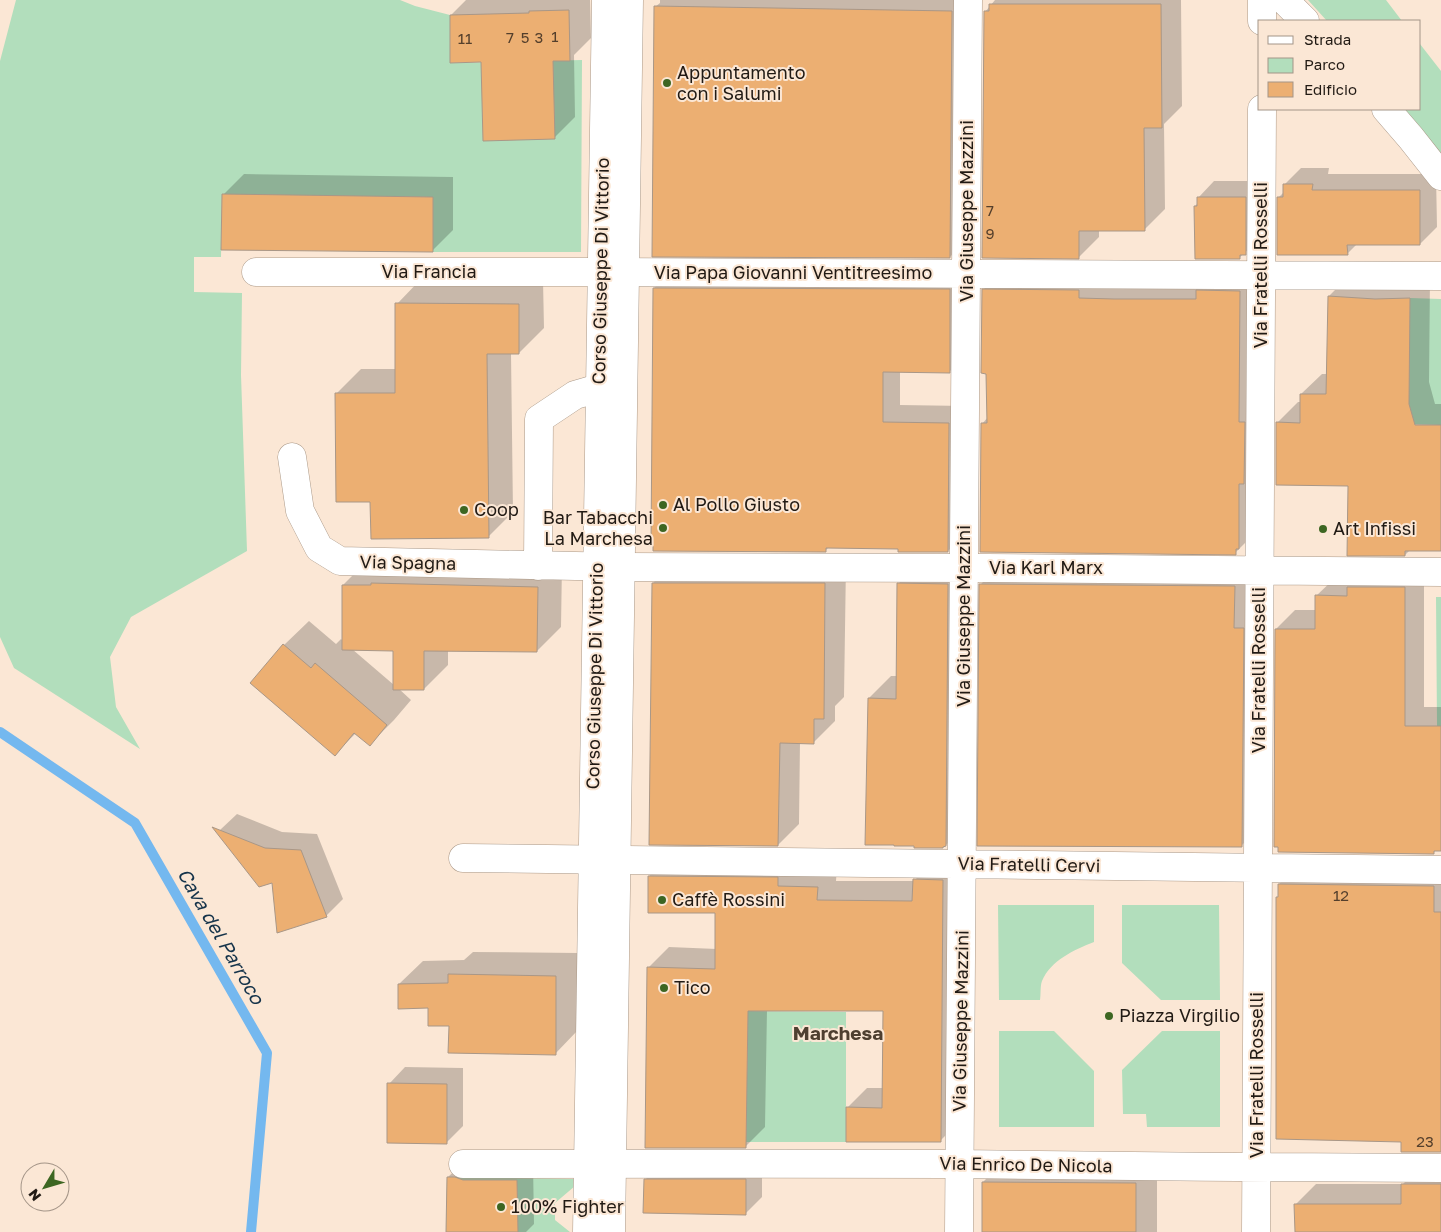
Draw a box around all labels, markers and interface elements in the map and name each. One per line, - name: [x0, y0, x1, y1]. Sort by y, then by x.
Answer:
- legend: [1258, 20, 1421, 110]
- house number: 1: [551, 27, 559, 45]
- house number: 7: [506, 28, 514, 46]
- house number: 5: [521, 28, 529, 46]
- house number: 3: [535, 28, 543, 46]
- house number: 11: [458, 29, 472, 47]
- text: Strada: [1304, 30, 1351, 48]
- text: Parco: [1304, 55, 1345, 73]
- place label: Appuntamento con i Salumi: [677, 61, 806, 104]
- marker: Appuntamento con i Salumi: [661, 77, 673, 89]
- text: Edificio: [1304, 80, 1357, 98]
- street label: Via Giuseppe Mazzini: [955, 120, 977, 302]
- street label: Corso Giuseppe Di Vittorio: [587, 157, 613, 385]
- street label: Via Fratelli Rosselli: [1249, 182, 1271, 348]
- house number: 7: [986, 201, 994, 219]
- house number: 9: [985, 224, 995, 242]
- street label: Via Francia: [381, 260, 477, 282]
- street label: Via Papa Giovanni Ventitreesimo: [654, 261, 932, 283]
- place label: Al Pollo Giusto: [673, 493, 800, 515]
- place label: Coop: [474, 498, 519, 520]
- marker: Al Pollo Giusto: [657, 499, 669, 511]
- marker: Coop: [458, 504, 470, 516]
- place label: Bar Tabacchi La Marchesa: [543, 506, 653, 549]
- place label: Art Infissi: [1333, 517, 1416, 539]
- marker: Bar Tabacchi La Marchesa: [657, 522, 669, 534]
- marker: Art Infissi: [1317, 523, 1329, 535]
- street label: Via Giuseppe Mazzini: [952, 525, 974, 707]
- street label: Via Spagna: [360, 550, 457, 574]
- street label: Via Karl Marx: [989, 556, 1103, 578]
- street label: Corso Giuseppe Di Vittorio: [581, 562, 607, 790]
- street label: Via Fratelli Rosselli: [1247, 587, 1269, 753]
- street label: Via Fratelli Cervi: [957, 852, 1101, 876]
- water label: Cava del Parroco: [173, 864, 270, 1009]
- house number: 12: [1333, 886, 1349, 904]
- place label: Caffè Rossini: [672, 888, 785, 910]
- marker: Caffè Rossini: [656, 894, 668, 906]
- street label: Via Giuseppe Mazzini: [947, 930, 973, 1112]
- place label: Tico: [674, 976, 711, 998]
- marker: Tico: [658, 982, 670, 994]
- street label: Via Fratelli Rosselli: [1245, 992, 1267, 1158]
- place label: Piazza Virgilio: [1119, 1004, 1240, 1026]
- marker: Piazza Virgilio: [1103, 1010, 1115, 1022]
- district label: Marchesa: [793, 1021, 883, 1044]
- house number: 23: [1416, 1132, 1434, 1150]
- street label: Via Enrico De Nicola: [939, 1151, 1113, 1177]
- north arrow: [20, 1162, 70, 1212]
- text: N: [24, 1186, 44, 1205]
- place label: 100% Fighter: [511, 1195, 624, 1217]
- marker: 100% Fighter: [495, 1201, 507, 1213]

